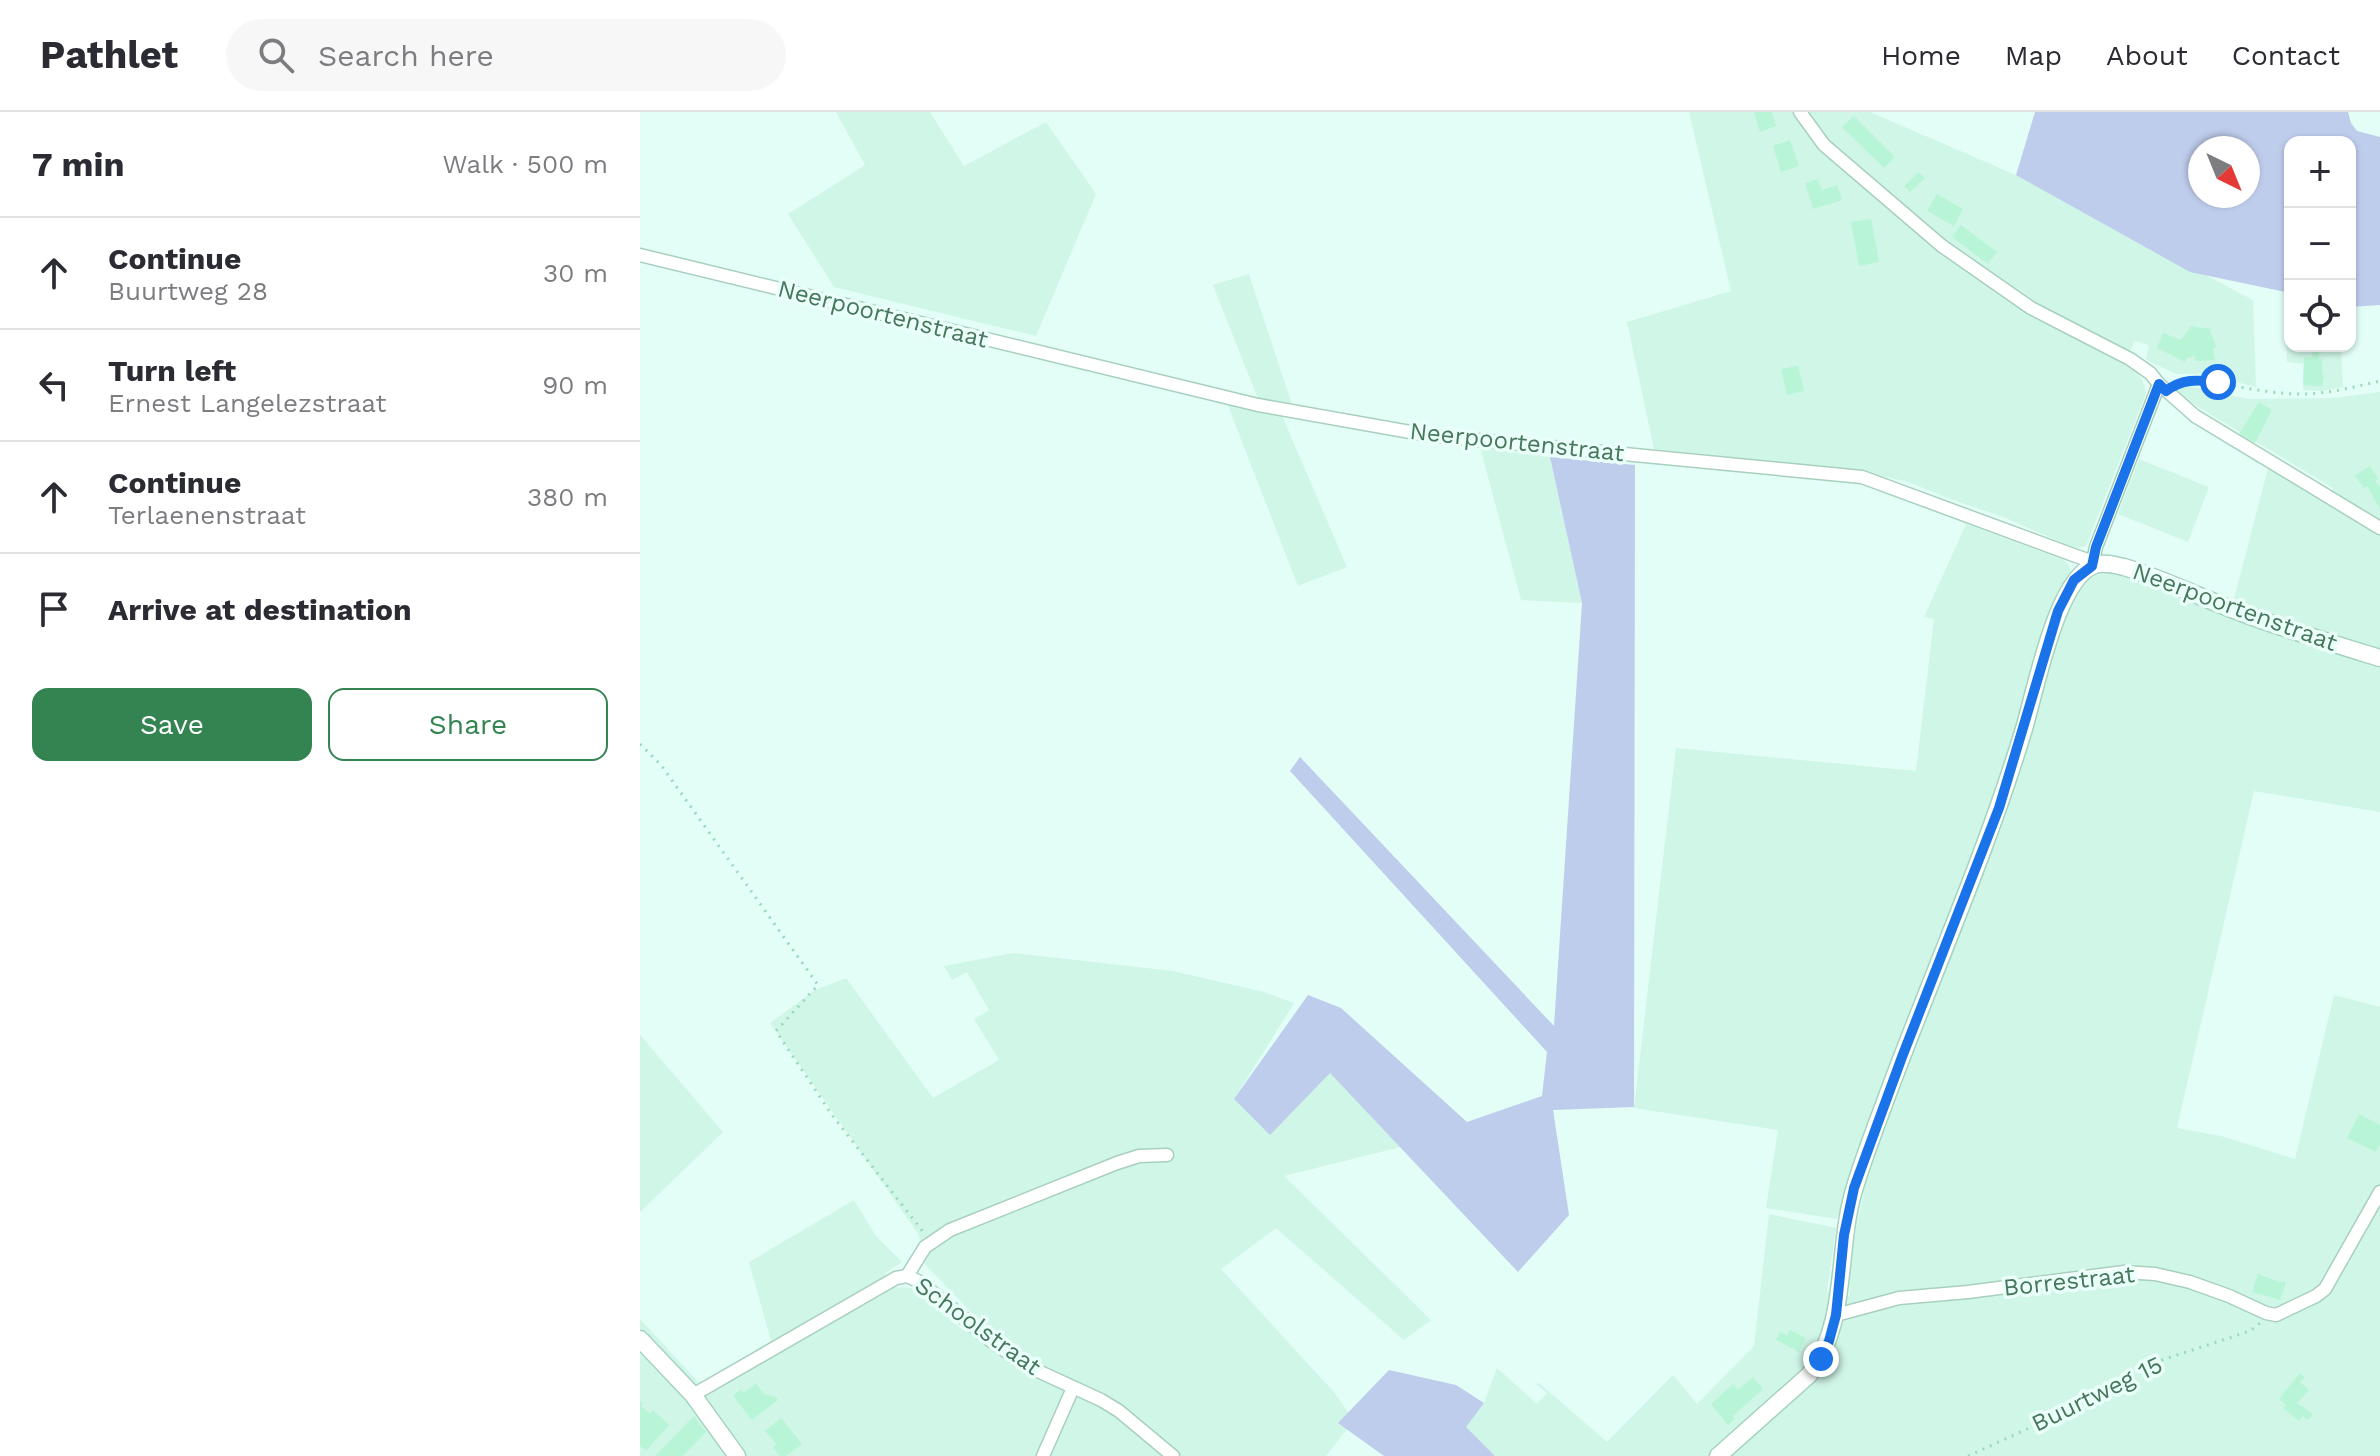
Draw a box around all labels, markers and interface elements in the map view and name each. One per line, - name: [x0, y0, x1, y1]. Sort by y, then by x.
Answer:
- search box: [226, 19, 786, 91]
- text: Pathlet: [40, 33, 178, 77]
- icon: search: [254, 33, 298, 77]
- text: Search here: [318, 38, 494, 73]
- text: Home: [1881, 39, 1961, 72]
- text: Map: [2005, 39, 2062, 72]
- text: About: [2106, 39, 2188, 72]
- text: Contact: [2232, 39, 2340, 72]
- north arrow: [2188, 136, 2260, 208]
- map controls: [2284, 136, 2356, 352]
- button: +: [2284, 136, 2356, 208]
- text: 7 min: [32, 144, 125, 184]
- text: Walk · 500 m: [442, 149, 608, 179]
- button: −: [2284, 208, 2356, 280]
- text: Continue: [108, 241, 241, 276]
- icon: ahead: [32, 251, 76, 295]
- text: 30 m: [543, 258, 608, 288]
- street label: Neerpoortenstraat: [775, 274, 991, 354]
- text: Buurtweg 28: [108, 276, 268, 306]
- button: locate: [2284, 280, 2356, 352]
- text: Turn left: [108, 353, 236, 388]
- icon: left: [32, 363, 76, 407]
- route start: [2200, 364, 2236, 400]
- text: 90 m: [542, 370, 608, 400]
- text: Ernest Langelezstraat: [108, 388, 386, 418]
- street label: Neerpoortenstraat: [1408, 417, 1626, 467]
- text: Continue: [108, 465, 241, 500]
- icon: ahead: [32, 475, 76, 519]
- text: 380 m: [527, 482, 608, 512]
- text: Terlaenenstraat: [108, 500, 306, 530]
- street label: Neerpoortenstraat: [2129, 557, 2341, 657]
- icon: arrive: [32, 587, 76, 631]
- text: Arrive at destination: [108, 592, 412, 627]
- button: Save: [32, 688, 312, 761]
- button: Share: [328, 688, 608, 761]
- street label: Borrestraat: [2002, 1260, 2136, 1302]
- street label: Schoolstraat: [910, 1271, 1046, 1381]
- route end: [1803, 1341, 1839, 1377]
- street label: Buurtweg 15: [2027, 1350, 2167, 1438]

